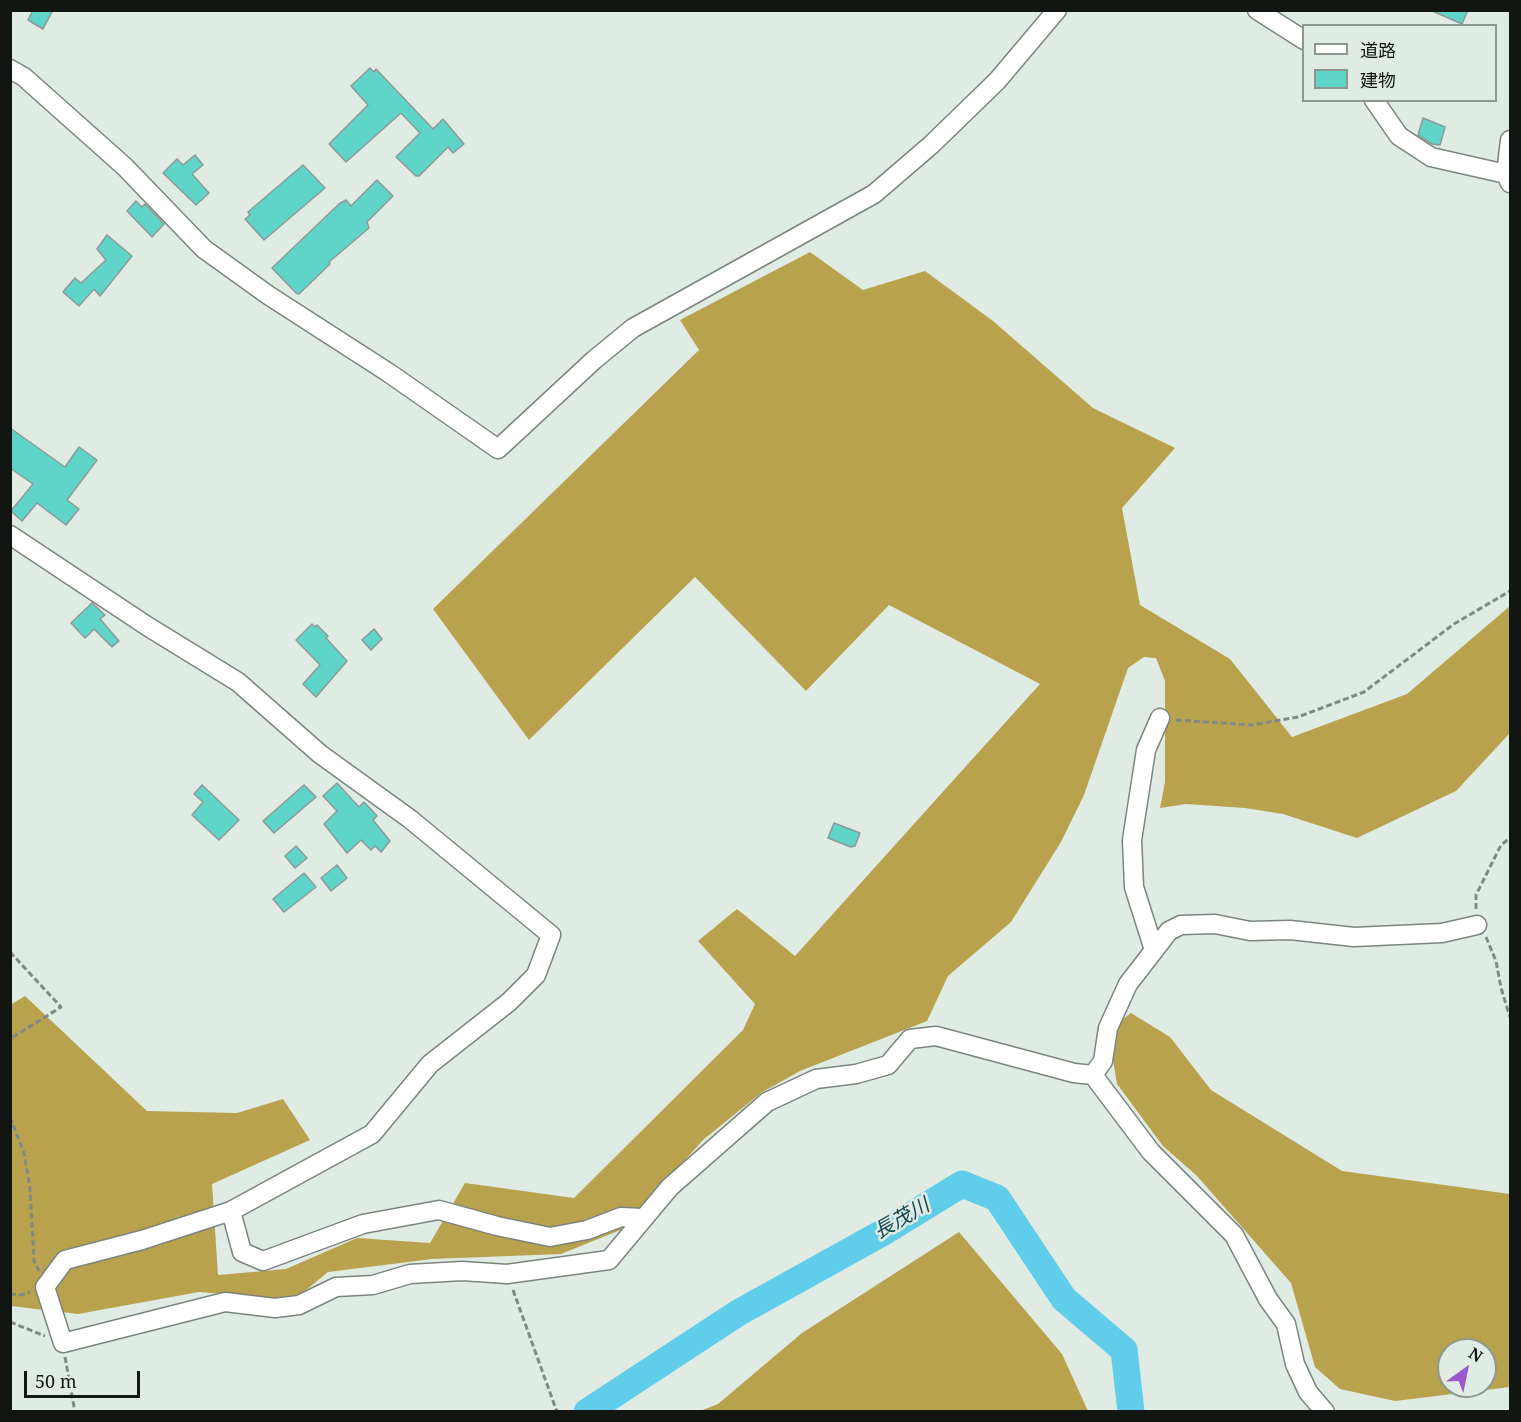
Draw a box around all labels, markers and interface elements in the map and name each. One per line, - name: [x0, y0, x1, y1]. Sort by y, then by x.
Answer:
- legend: [1302, 24, 1497, 102]
- text: 道路: [1360, 38, 1396, 62]
- text: 建物: [1360, 68, 1396, 92]
- water label: 長茂川: [870, 1194, 934, 1244]
- north arrow: [1437, 1338, 1497, 1398]
- text: N: [1464, 1342, 1487, 1367]
- scale bar: [27, 1359, 142, 1397]
- text: 50 m: [35, 1369, 77, 1393]

